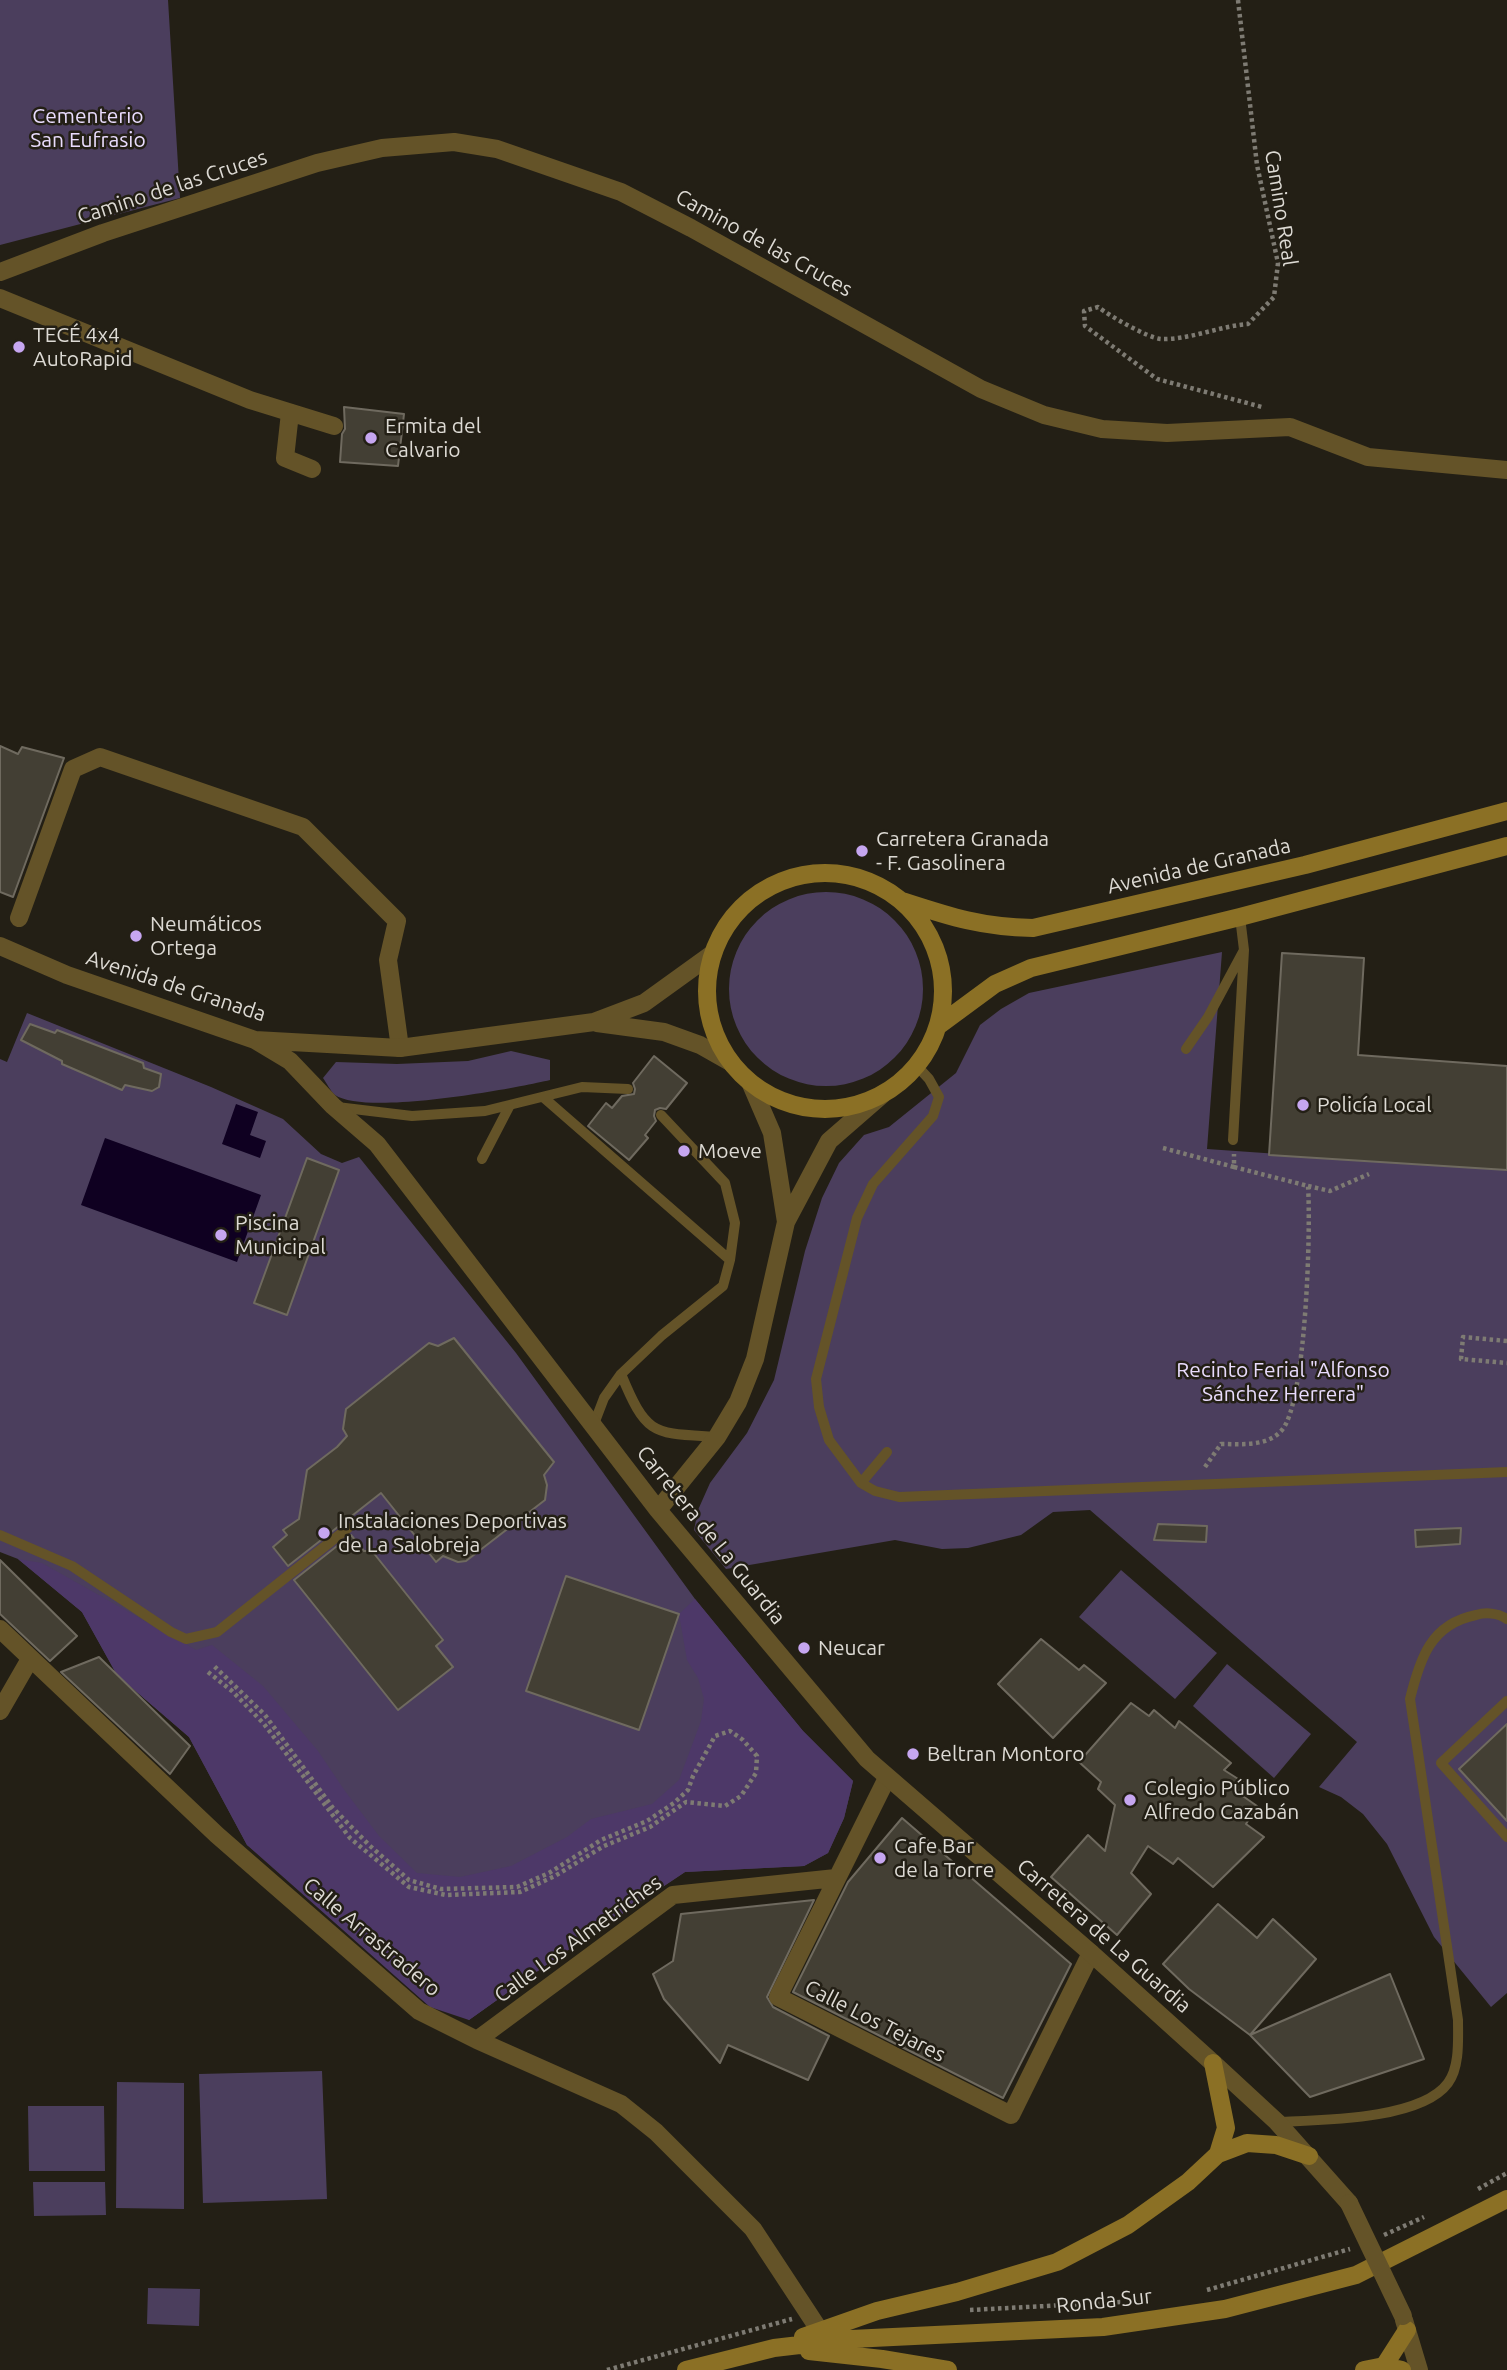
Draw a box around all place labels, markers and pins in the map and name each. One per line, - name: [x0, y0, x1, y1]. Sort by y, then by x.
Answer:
- place label: TECÉ 4x4 AutoRapid: [33, 322, 133, 372]
- marker: TECÉ 4x4 AutoRapid: [11, 339, 27, 355]
- place label: Ermita del Calvario: [385, 413, 481, 463]
- marker: Ermita del Calvario: [363, 430, 379, 446]
- place label: Carretera Granada - F. Gasolinera: [876, 826, 1049, 876]
- marker: Carretera Granada - F. Gasolinera: [854, 843, 870, 859]
- place label: Neumáticos Ortega: [150, 911, 262, 961]
- marker: Neumáticos Ortega: [128, 928, 144, 944]
- place label: Policía Local: [1317, 1092, 1432, 1118]
- marker: Policía Local: [1295, 1097, 1311, 1113]
- place label: Moeve: [698, 1138, 762, 1164]
- marker: Moeve: [676, 1143, 692, 1159]
- place label: Piscina Municipal: [235, 1210, 326, 1260]
- marker: Piscina Municipal: [213, 1227, 229, 1243]
- place label: Instalaciones Deportivas de La Salobreja: [338, 1508, 567, 1558]
- marker: Instalaciones Deportivas de La Salobreja: [316, 1525, 332, 1541]
- place label: Neucar: [818, 1635, 885, 1661]
- marker: Neucar: [796, 1640, 812, 1656]
- place label: Beltran Montoro: [927, 1741, 1084, 1767]
- marker: Beltran Montoro: [905, 1746, 921, 1762]
- place label: Colegio Público Alfredo Cazabán: [1144, 1775, 1299, 1825]
- marker: Colegio Público Alfredo Cazabán: [1122, 1792, 1138, 1808]
- place label: Cafe Bar de la Torre: [894, 1833, 994, 1883]
- marker: Cafe Bar de la Torre: [872, 1850, 888, 1866]

